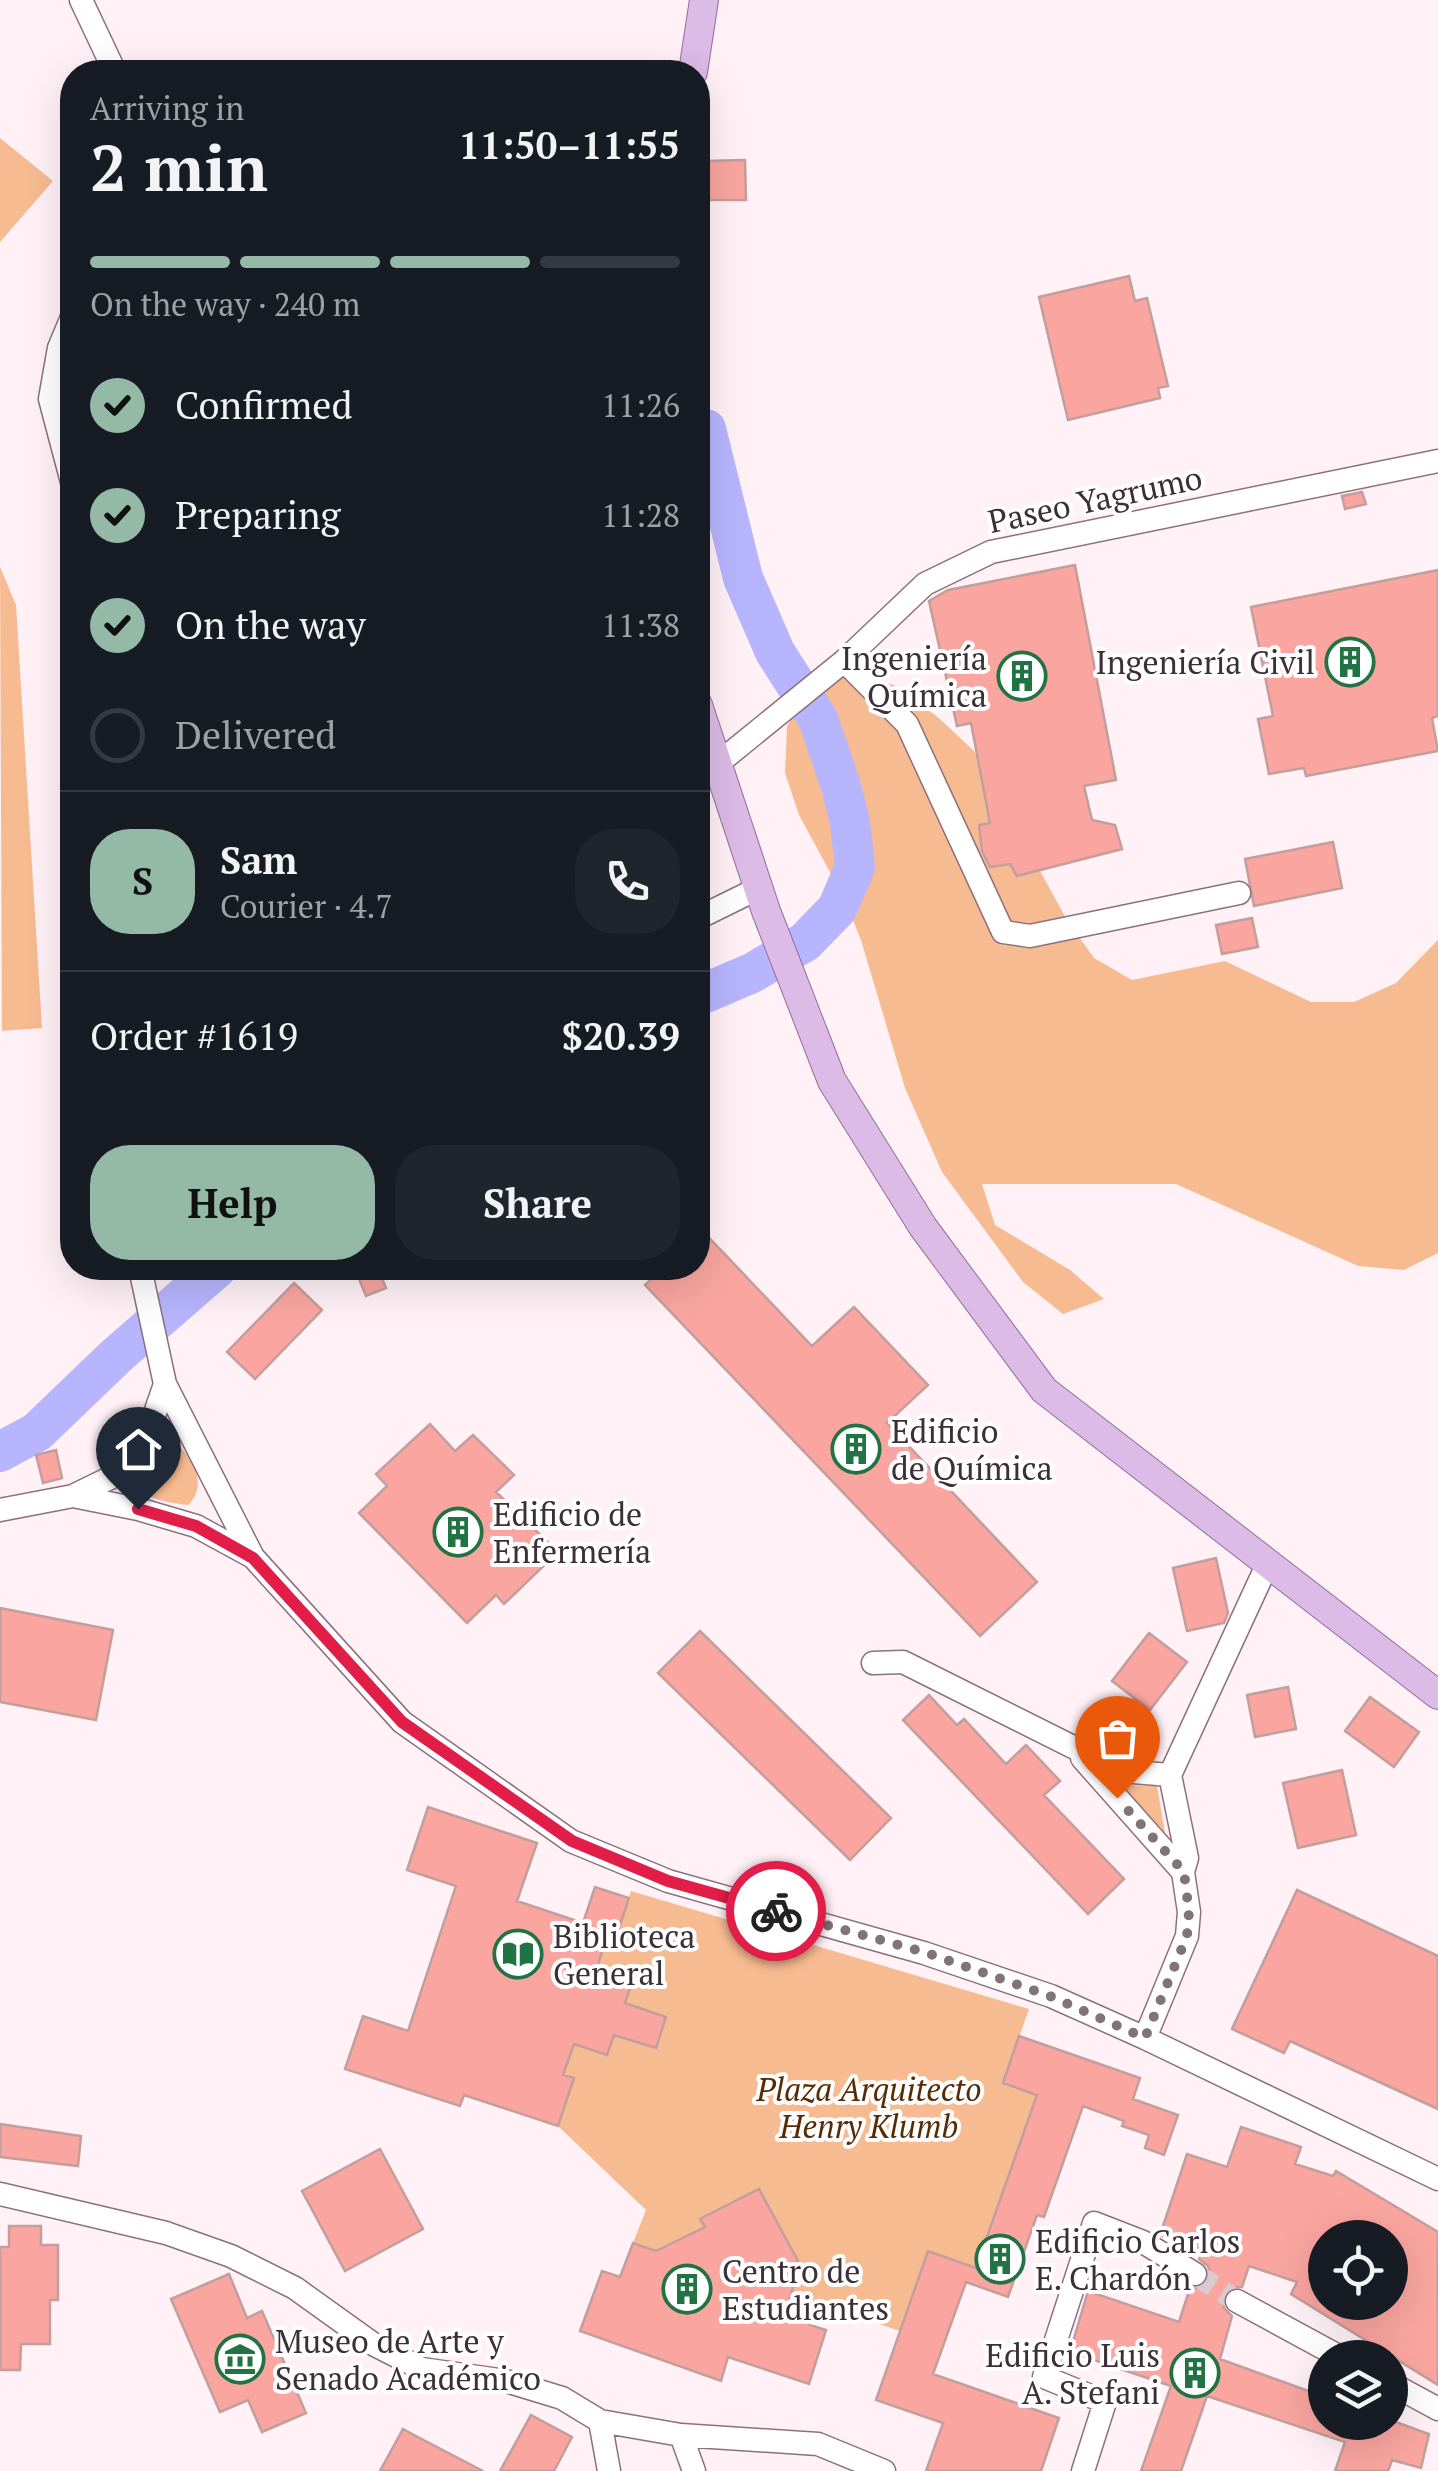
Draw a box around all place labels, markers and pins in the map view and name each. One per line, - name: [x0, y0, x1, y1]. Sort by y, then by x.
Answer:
- building icon: Ingeniería Civil: [1324, 636, 1376, 688]
- place label: Ingeniería Química: [841, 637, 987, 716]
- place label: Ingeniería Civil: [1095, 641, 1315, 683]
- building icon: Ingeniería Química: [996, 650, 1048, 702]
- pin: [96, 1407, 181, 1510]
- place label: Edificio de Química: [891, 1410, 1053, 1489]
- building icon: Edificio de Química: [830, 1423, 882, 1475]
- place label: Edificio de Enfermería: [493, 1493, 651, 1572]
- building icon: Edificio de Enfermería: [432, 1506, 484, 1558]
- pin: [1075, 1696, 1160, 1799]
- place label: Biblioteca General: [553, 1915, 695, 1994]
- library icon: Biblioteca General: [492, 1928, 544, 1980]
- place label: Edificio Carlos E. Chardón: [1035, 2220, 1240, 2299]
- building icon: Edificio Carlos E. Chardón: [974, 2233, 1026, 2285]
- place label: Centro de Estudiantes: [722, 2250, 889, 2329]
- building icon: Centro de Estudiantes: [661, 2263, 713, 2315]
- place label: Museo de Arte y Senado Académico: [275, 2320, 541, 2399]
- museum icon: Museo de Arte y Senado Académico: [214, 2333, 266, 2385]
- place label: Edificio Luis A. Stefani: [985, 2334, 1160, 2413]
- building icon: Edificio Luis A. Stefani: [1169, 2347, 1221, 2399]

